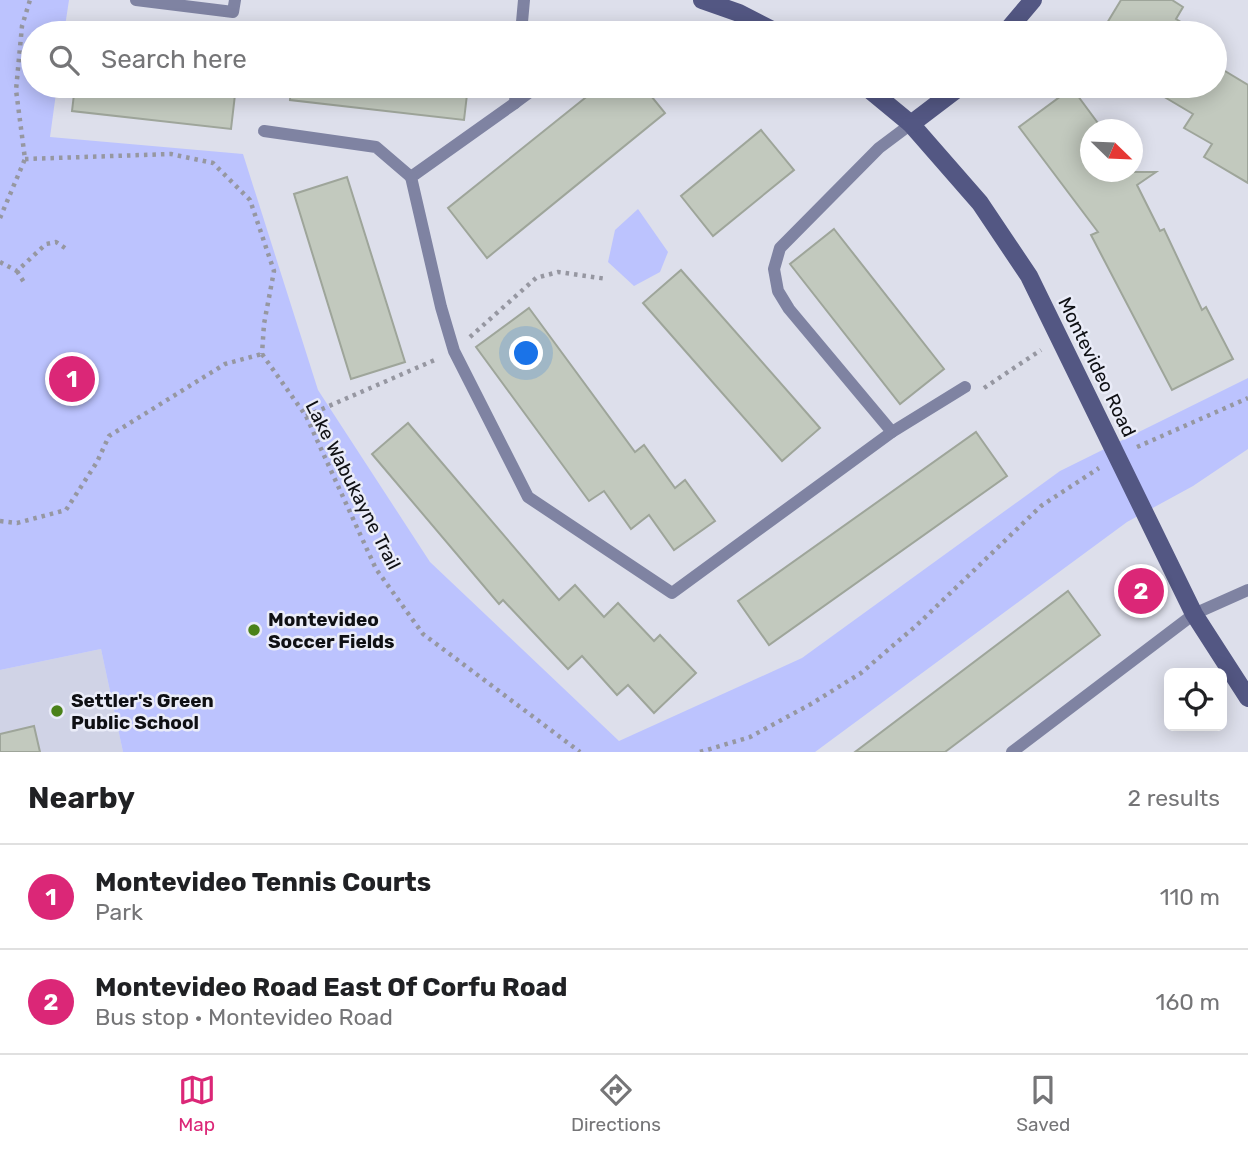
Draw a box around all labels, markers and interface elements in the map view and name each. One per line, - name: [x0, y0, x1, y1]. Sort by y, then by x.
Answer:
- search box: [21, 21, 1227, 98]
- icon: search: [45, 41, 83, 79]
- text: Search here: [101, 44, 247, 75]
- north arrow: [1080, 119, 1143, 182]
- street label: Montevideo Road: [1053, 293, 1141, 441]
- your location: [509, 336, 543, 370]
- pin: 1: [49, 353, 95, 405]
- street label: Lake Wabukayne Trail: [300, 397, 406, 573]
- pin: 2: [1118, 565, 1164, 617]
- place label: Montevideo Soccer Fields: [268, 608, 395, 653]
- marker: Montevideo Soccer Fields: [246, 622, 262, 638]
- map controls: [1164, 668, 1227, 731]
- button: locate: [1164, 668, 1227, 731]
- place label: Settler's Green Public School: [71, 689, 214, 734]
- marker: Settler's Green Public School: [49, 703, 65, 719]
- text: Nearby: [28, 780, 135, 816]
- text: 2 results: [1128, 784, 1220, 812]
- text: Montevideo Tennis Courts: [95, 867, 431, 898]
- text: 1: [45, 883, 57, 911]
- text: 110 m: [1160, 883, 1220, 911]
- text: Park: [95, 898, 143, 926]
- text: Montevideo Road East Of Corfu Road: [95, 972, 567, 1003]
- text: 2: [44, 988, 58, 1016]
- text: 160 m: [1156, 988, 1220, 1016]
- text: Bus stop · Montevideo Road: [95, 1003, 393, 1031]
- tab: Map: [178, 1071, 216, 1136]
- tab: Directions: [571, 1071, 661, 1136]
- tab: Saved: [1016, 1071, 1070, 1136]

